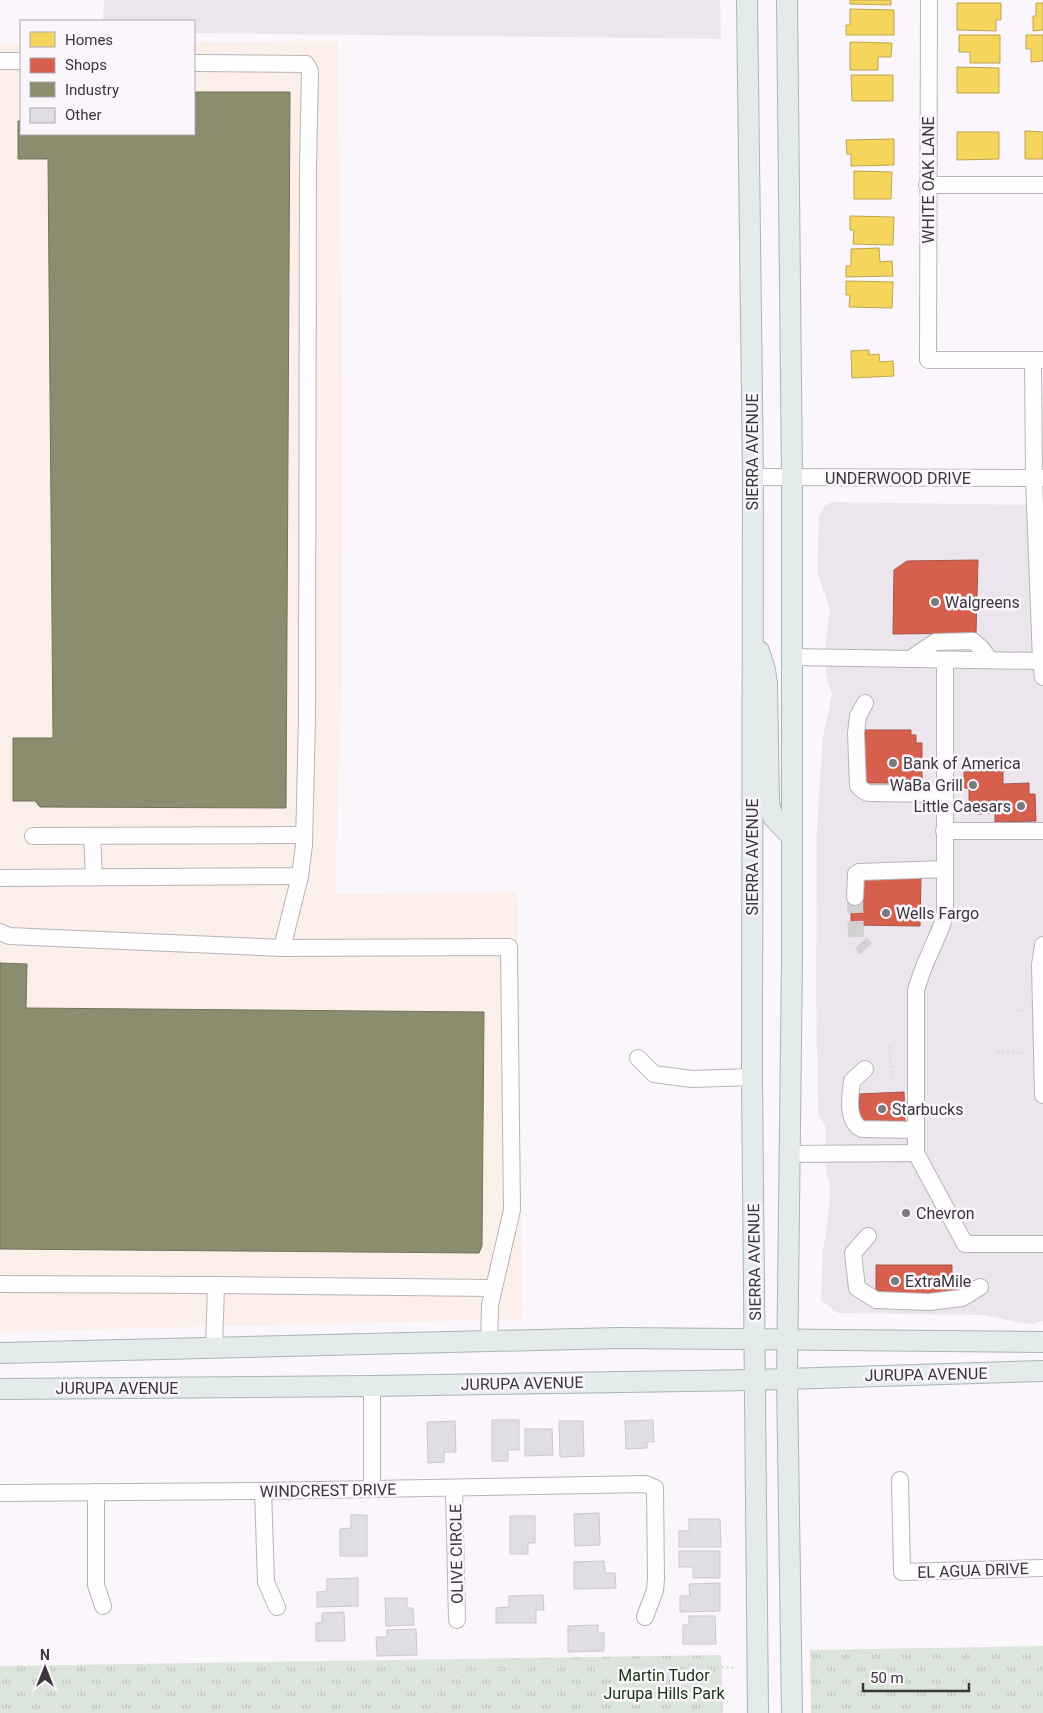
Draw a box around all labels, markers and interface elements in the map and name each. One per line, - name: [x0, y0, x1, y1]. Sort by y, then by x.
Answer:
- legend: [20, 20, 195, 135]
- text: Homes: [65, 31, 113, 49]
- text: Shops: [65, 56, 107, 74]
- text: Industry: [65, 81, 119, 99]
- text: Other: [65, 106, 102, 124]
- street label: WHITE OAK LANE: [919, 116, 938, 244]
- street label: SIERRA AVENUE: [743, 394, 762, 511]
- street label: UNDERWOOD DRIVE: [825, 469, 971, 488]
- place label: Walgreens: [945, 593, 1020, 612]
- marker: Walgreens: [929, 596, 941, 608]
- place label: Bank of America: [903, 754, 1021, 773]
- marker: Bank of America: [887, 757, 899, 769]
- place label: WaBa Grill: [890, 776, 963, 795]
- marker: WaBa Grill: [967, 779, 979, 791]
- place label: Little Caesars: [913, 797, 1011, 816]
- street label: SIERRA AVENUE: [743, 799, 762, 916]
- marker: Little Caesars: [1015, 800, 1027, 812]
- place label: Wells Fargo: [896, 904, 979, 923]
- marker: Wells Fargo: [880, 907, 892, 919]
- place label: Starbucks: [892, 1100, 963, 1119]
- marker: Starbucks: [876, 1103, 888, 1115]
- street label: SIERRA AVENUE: [744, 1203, 765, 1321]
- place label: Chevron: [916, 1204, 975, 1223]
- marker: Chevron: [900, 1207, 912, 1219]
- place label: ExtraMile: [905, 1272, 971, 1291]
- marker: ExtraMile: [889, 1275, 901, 1287]
- street label: JURUPA AVENUE: [864, 1364, 988, 1385]
- street label: JURUPA AVENUE: [460, 1373, 584, 1394]
- street label: JURUPA AVENUE: [56, 1379, 178, 1398]
- street label: WINDCREST DRIVE: [260, 1480, 396, 1501]
- street label: OLIVE CIRCLE: [446, 1504, 467, 1604]
- street label: EL AGUA DRIVE: [917, 1559, 1029, 1582]
- north arrow: [20, 1643, 70, 1693]
- text: N: [40, 1647, 50, 1663]
- scale bar: [863, 1660, 969, 1692]
- park label: Martin Tudor Jurupa Hills Park: [603, 1666, 725, 1703]
- text: 50 m: [870, 1669, 904, 1687]

